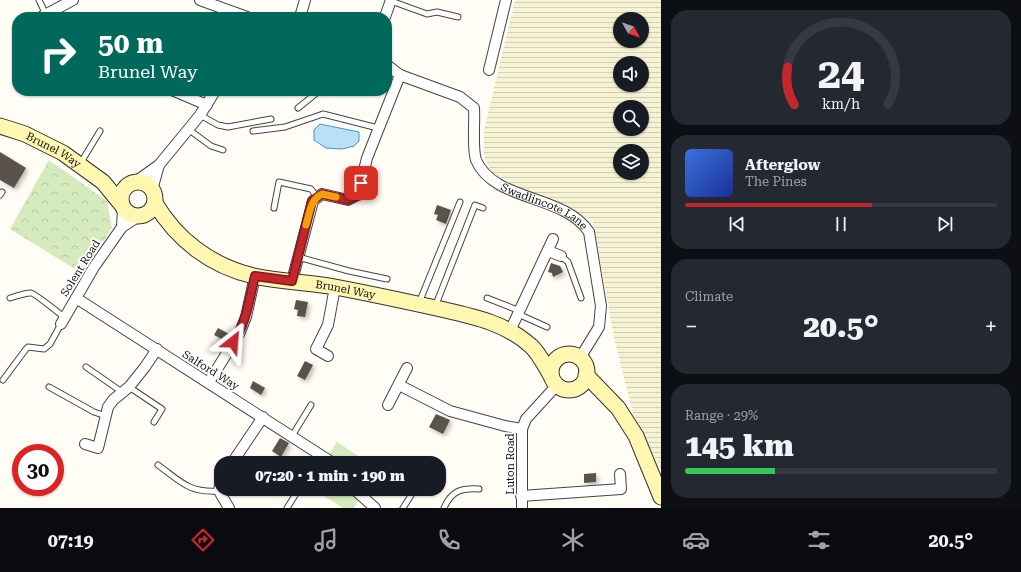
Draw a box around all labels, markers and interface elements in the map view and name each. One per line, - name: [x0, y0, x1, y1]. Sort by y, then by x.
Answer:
- north arrow: [613, 12, 649, 48]
- map controls: [613, 12, 649, 180]
- text: 50 m: [98, 27, 163, 60]
- icon: right: [32, 28, 84, 80]
- text: 24: [818, 49, 864, 98]
- button: sound: [613, 56, 649, 92]
- text: Brunel Way: [98, 61, 198, 82]
- text: km/h: [822, 96, 860, 112]
- button: search: [613, 100, 649, 136]
- street label: Brunel Way: [24, 130, 84, 171]
- button: layers: [613, 144, 649, 180]
- text: Afterglow: [745, 156, 820, 174]
- pin: [344, 166, 378, 200]
- icon: arrive: [350, 172, 372, 194]
- text: The Pines: [745, 174, 807, 189]
- street label: Swadlincote Lane: [499, 181, 590, 232]
- icon: previous: [726, 213, 748, 235]
- icon: pause: [830, 213, 852, 235]
- icon: next: [934, 213, 956, 235]
- street label: Solent Road: [58, 238, 103, 299]
- street label: Brunel Way: [315, 278, 377, 302]
- text: Climate: [685, 289, 733, 304]
- text: 20.5°: [803, 309, 879, 344]
- text: −: [685, 314, 697, 339]
- text: +: [985, 314, 997, 339]
- position arrow: [212, 321, 254, 363]
- street label: Salford Way: [180, 348, 242, 393]
- text: Range · 29%: [685, 408, 758, 423]
- text: 145 km: [685, 428, 794, 463]
- street label: Luton Road: [504, 433, 517, 495]
- speed limit sign: 30: [12, 444, 64, 496]
- text: 07:20 · 1 min · 190 m: [255, 467, 405, 485]
- icon: directions: [189, 526, 217, 554]
- icon: music: [312, 526, 340, 554]
- icon: phone: [435, 526, 463, 554]
- icon: climate: [559, 526, 587, 554]
- icon: car: [682, 526, 710, 554]
- icon: filters: [805, 526, 833, 554]
- text: 07:19: [48, 530, 94, 551]
- text: 20.5°: [928, 530, 973, 551]

